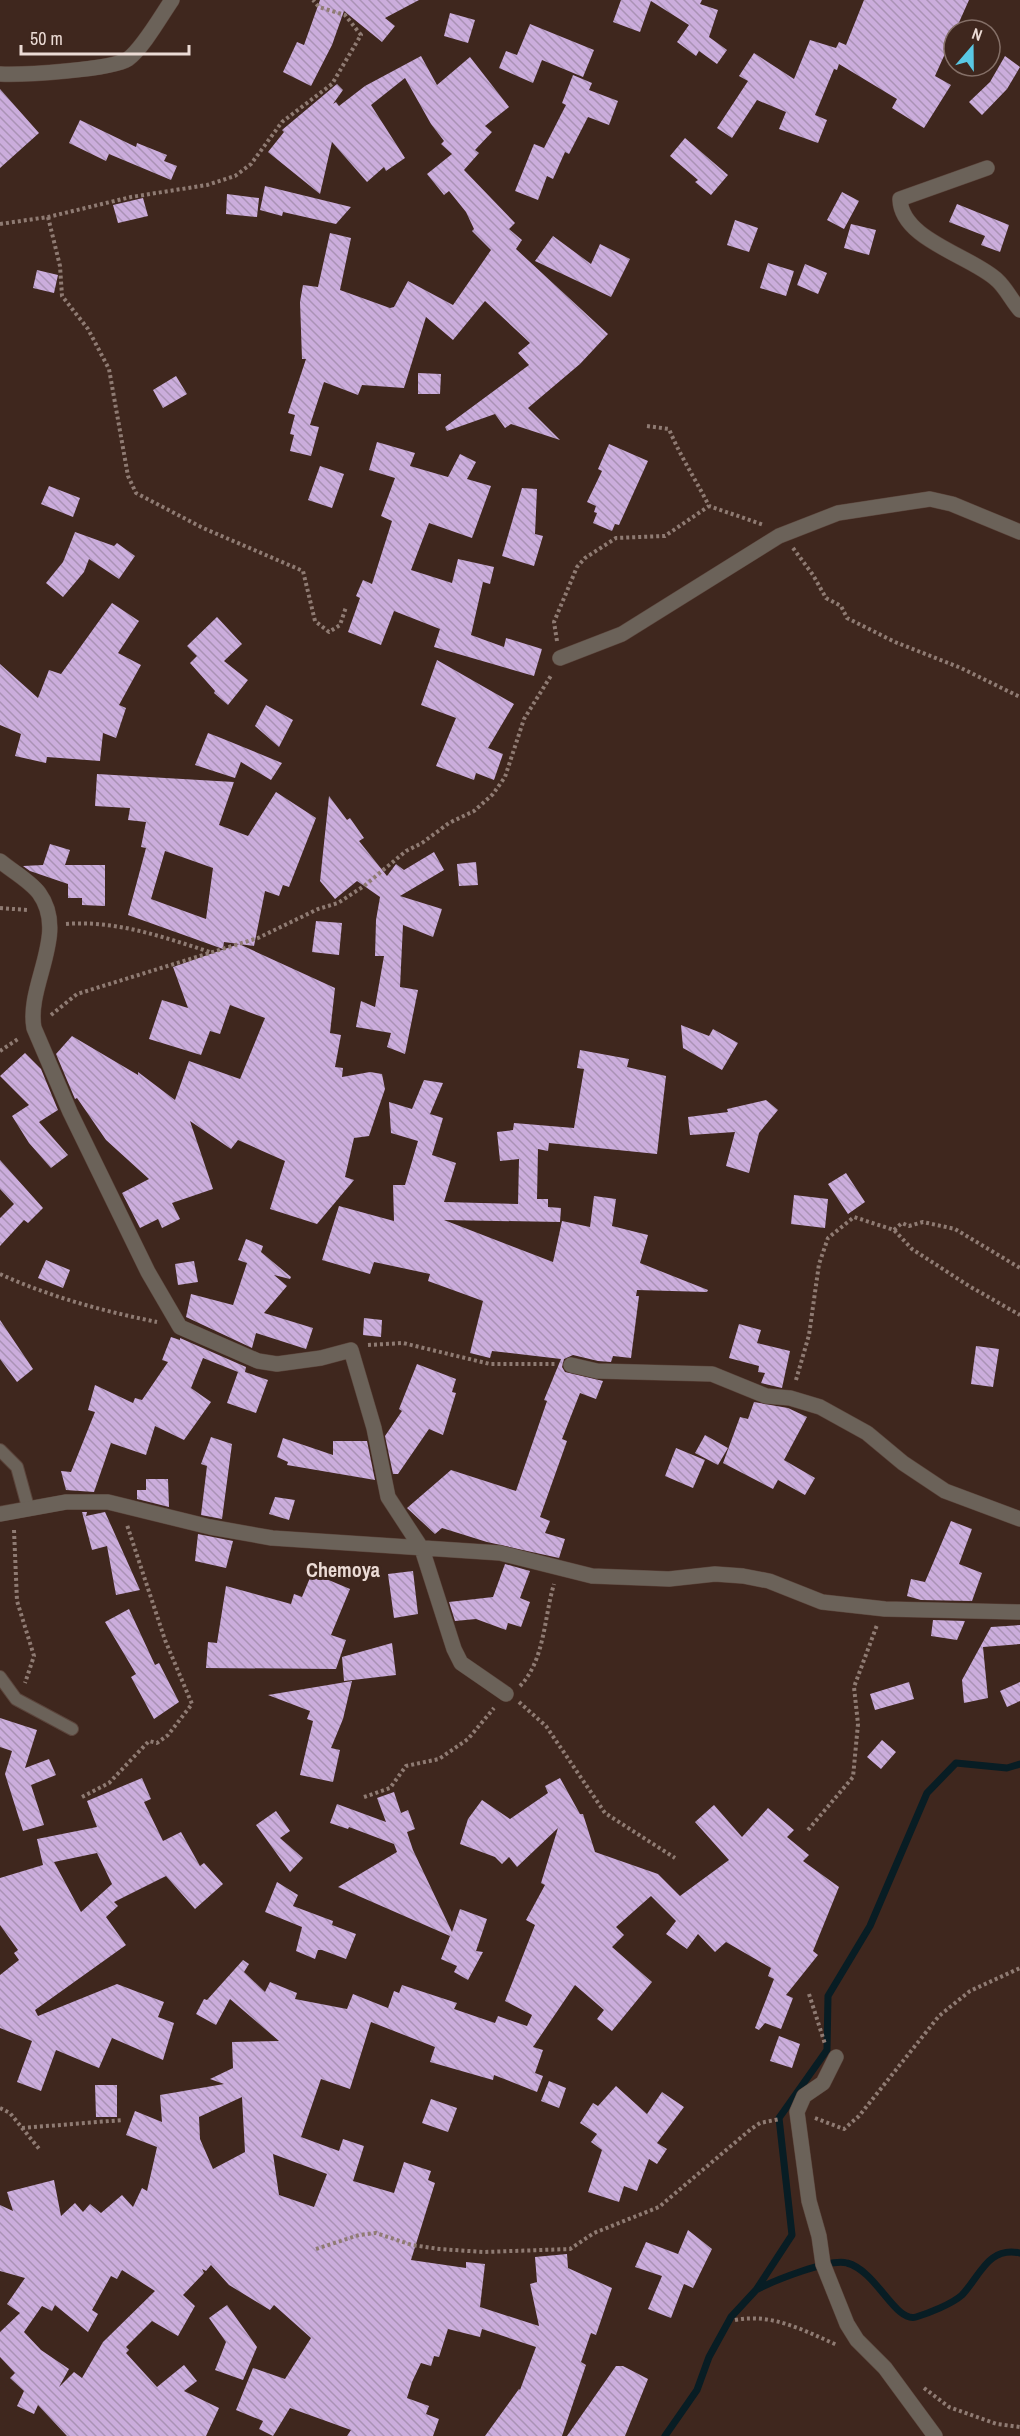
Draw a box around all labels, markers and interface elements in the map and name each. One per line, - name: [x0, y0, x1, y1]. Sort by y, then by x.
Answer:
- scale bar: [21, 18, 189, 56]
- north arrow: [942, 18, 1002, 78]
- text: N: [969, 22, 985, 46]
- text: 50 m: [30, 26, 63, 51]
- district label: Chemoya: [306, 1556, 380, 1583]

